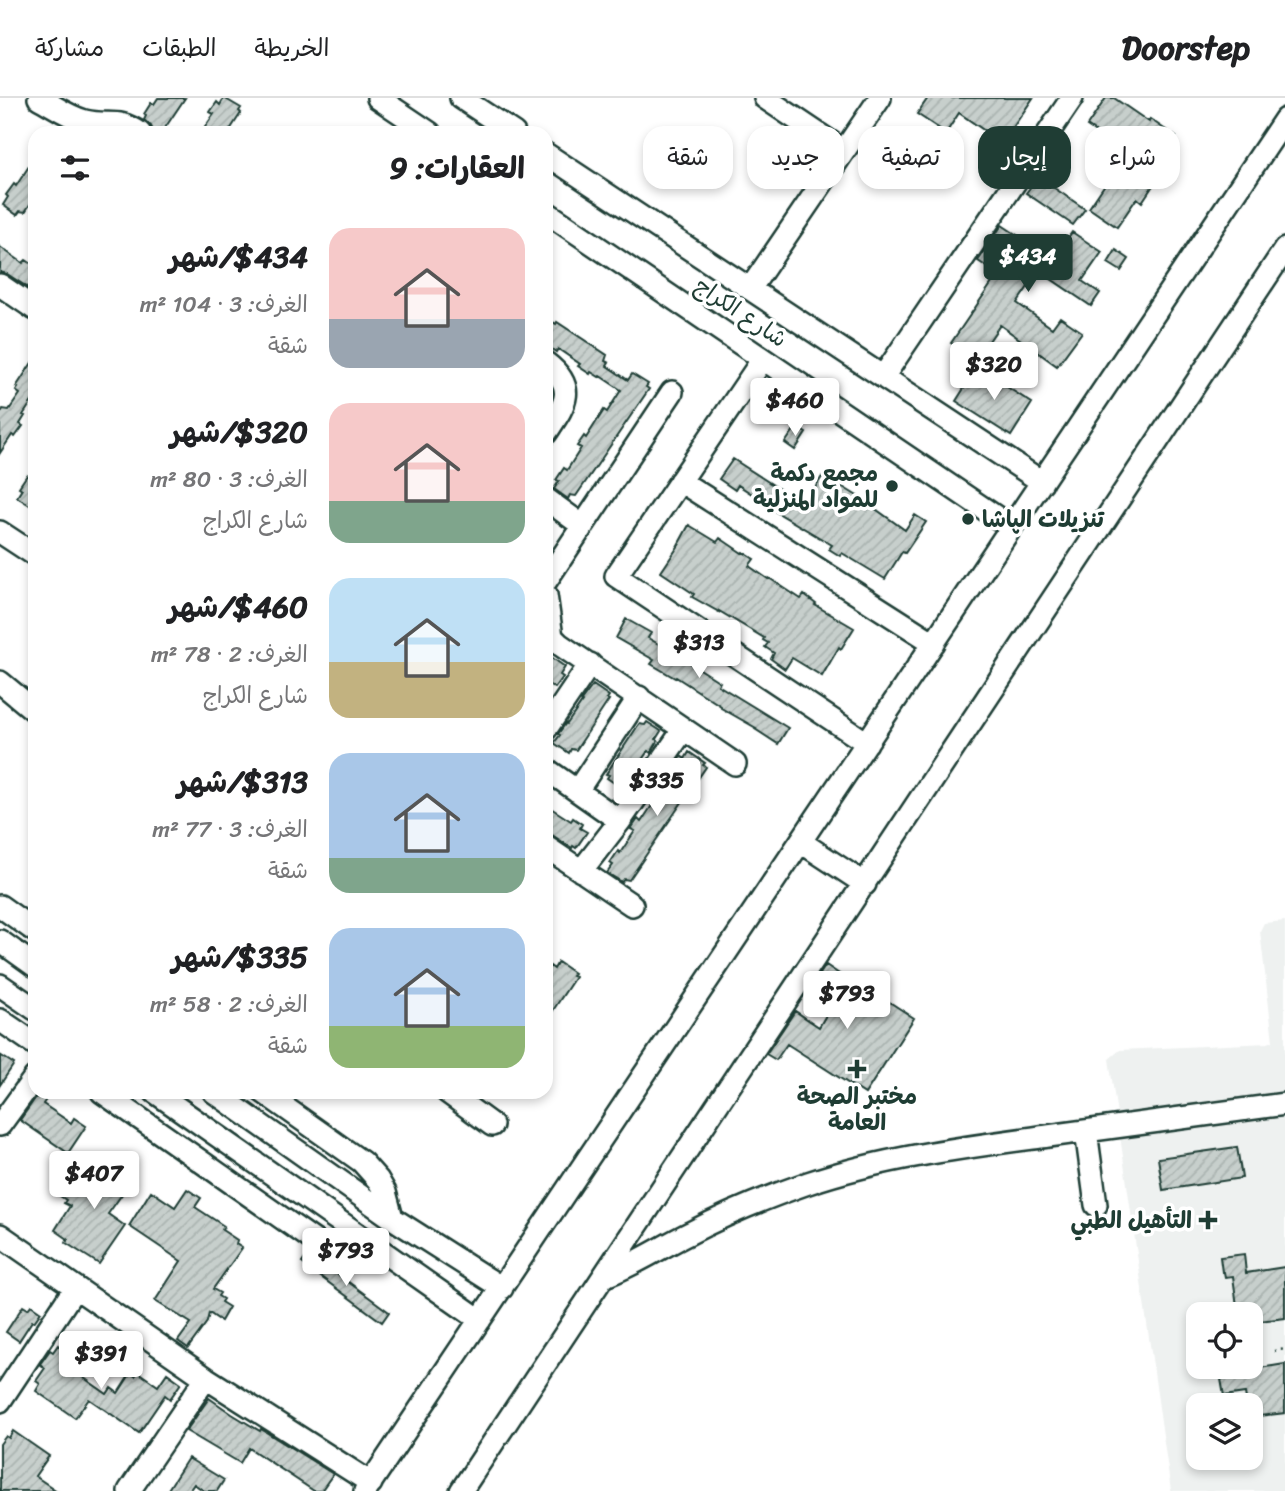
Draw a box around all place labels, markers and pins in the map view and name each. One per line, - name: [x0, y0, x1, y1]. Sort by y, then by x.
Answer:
- pin: $434: [987, 234, 1069, 294]
- pin: $320: [953, 342, 1035, 402]
- pin: $460: [754, 378, 836, 438]
- place label: مجمع دكمة للمواد المنزلية: [753, 453, 878, 520]
- marker: مجمع دكمة للمواد المنزلية: [884, 478, 900, 494]
- place label: تنزيلات الپاشا: [982, 499, 1105, 540]
- marker: تنزيلات الپاشا: [960, 511, 976, 527]
- pin: $313: [658, 620, 740, 680]
- pin: $335: [616, 758, 698, 818]
- pin: $793: [806, 972, 888, 1031]
- marker: مختبر الصحة العامة: [847, 1059, 867, 1079]
- place label: مختبر الصحة العامة: [797, 1076, 917, 1143]
- pin: $407: [53, 1152, 135, 1211]
- place label: التأهيل الطبي: [1071, 1200, 1192, 1241]
- marker: التأهيل الطبي: [1198, 1210, 1218, 1230]
- pin: $793: [305, 1228, 387, 1288]
- pin: $391: [60, 1332, 142, 1391]

